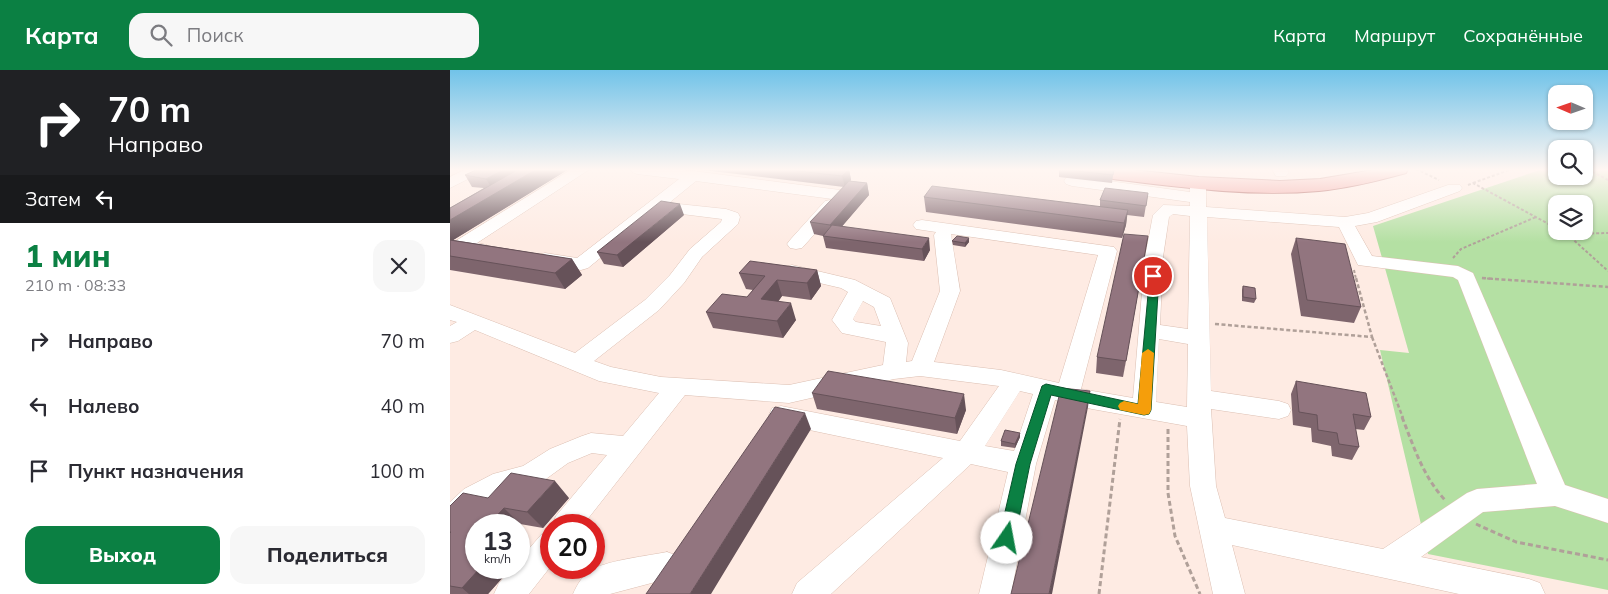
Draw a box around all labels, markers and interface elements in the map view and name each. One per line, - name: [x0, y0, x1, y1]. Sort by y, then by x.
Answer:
- search box: [129, 13, 479, 58]
- text: Карта: [25, 20, 99, 50]
- icon: search: [147, 21, 175, 49]
- text: Поиск: [187, 23, 244, 47]
- text: Карта: [1273, 24, 1326, 47]
- text: Маршрут: [1354, 24, 1435, 47]
- text: Сохранённые: [1463, 24, 1583, 47]
- north arrow: [1548, 85, 1592, 130]
- map controls: [1548, 85, 1593, 240]
- text: 70 m: [108, 87, 191, 131]
- icon: right: [25, 90, 90, 155]
- text: Направо: [108, 130, 203, 158]
- button: search: [1548, 140, 1593, 185]
- icon: left: [91, 185, 119, 213]
- text: Затем: [25, 187, 81, 211]
- button: layers: [1548, 195, 1593, 240]
- text: 1 мин: [25, 237, 111, 275]
- button: close: [373, 240, 425, 292]
- pin: [1132, 255, 1174, 297]
- icon: arrive: [1139, 262, 1167, 290]
- text: 210 m · 08:33: [25, 275, 126, 295]
- icon: right: [25, 327, 53, 355]
- text: Направо: [68, 329, 153, 353]
- text: 70 m: [381, 329, 425, 353]
- icon: left: [25, 392, 53, 420]
- text: Налево: [68, 394, 140, 418]
- text: 40 m: [381, 394, 425, 418]
- icon: arrive: [25, 457, 53, 485]
- text: Пункт назначения: [68, 459, 244, 483]
- text: 100 m: [369, 459, 425, 483]
- position arrow: [980, 511, 1032, 563]
- speed limit sign: 20: [540, 514, 605, 579]
- text: 13: [482, 525, 513, 556]
- button: Выход: [25, 526, 220, 584]
- button: Поделиться: [230, 526, 425, 584]
- text: km/h: [484, 551, 511, 566]

